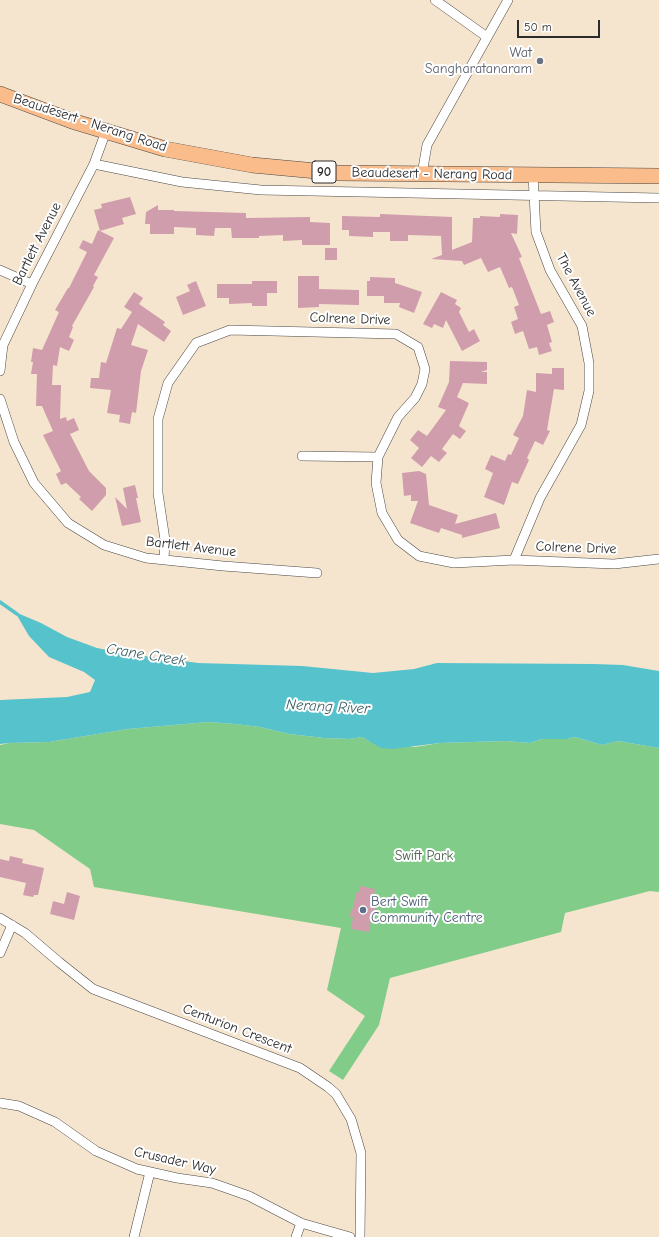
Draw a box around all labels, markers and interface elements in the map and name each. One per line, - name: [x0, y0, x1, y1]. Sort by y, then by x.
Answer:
- scale bar: [519, 12, 602, 38]
- text: 50 m: [524, 20, 552, 34]
- place label: Wat Sangharatanaram: [425, 45, 532, 78]
- marker: Wat Sangharatanaram: [535, 56, 545, 66]
- street label: Beaudesert - Nerang Road: [11, 90, 169, 156]
- road number: 90: [312, 161, 336, 183]
- street label: Beaudesert - Nerang Road: [352, 164, 512, 184]
- street label: Bartlett Avenue: [9, 200, 65, 288]
- street label: The Avenue: [552, 251, 600, 319]
- street label: Colrene Drive: [309, 309, 391, 329]
- street label: Bartlett Avenue: [145, 533, 237, 561]
- street label: Colrene Drive: [535, 538, 617, 558]
- water label: Crane Creek: [105, 640, 187, 670]
- water label: Nerang River: [286, 696, 370, 718]
- park label: Swift Park: [395, 848, 453, 864]
- place label: Bert Swift Community Centre: [371, 894, 483, 926]
- marker: Bert Swift Community Centre: [358, 905, 368, 915]
- street label: Centurion Crescent: [180, 1001, 294, 1057]
- street label: Crusader Way: [132, 1143, 218, 1179]

